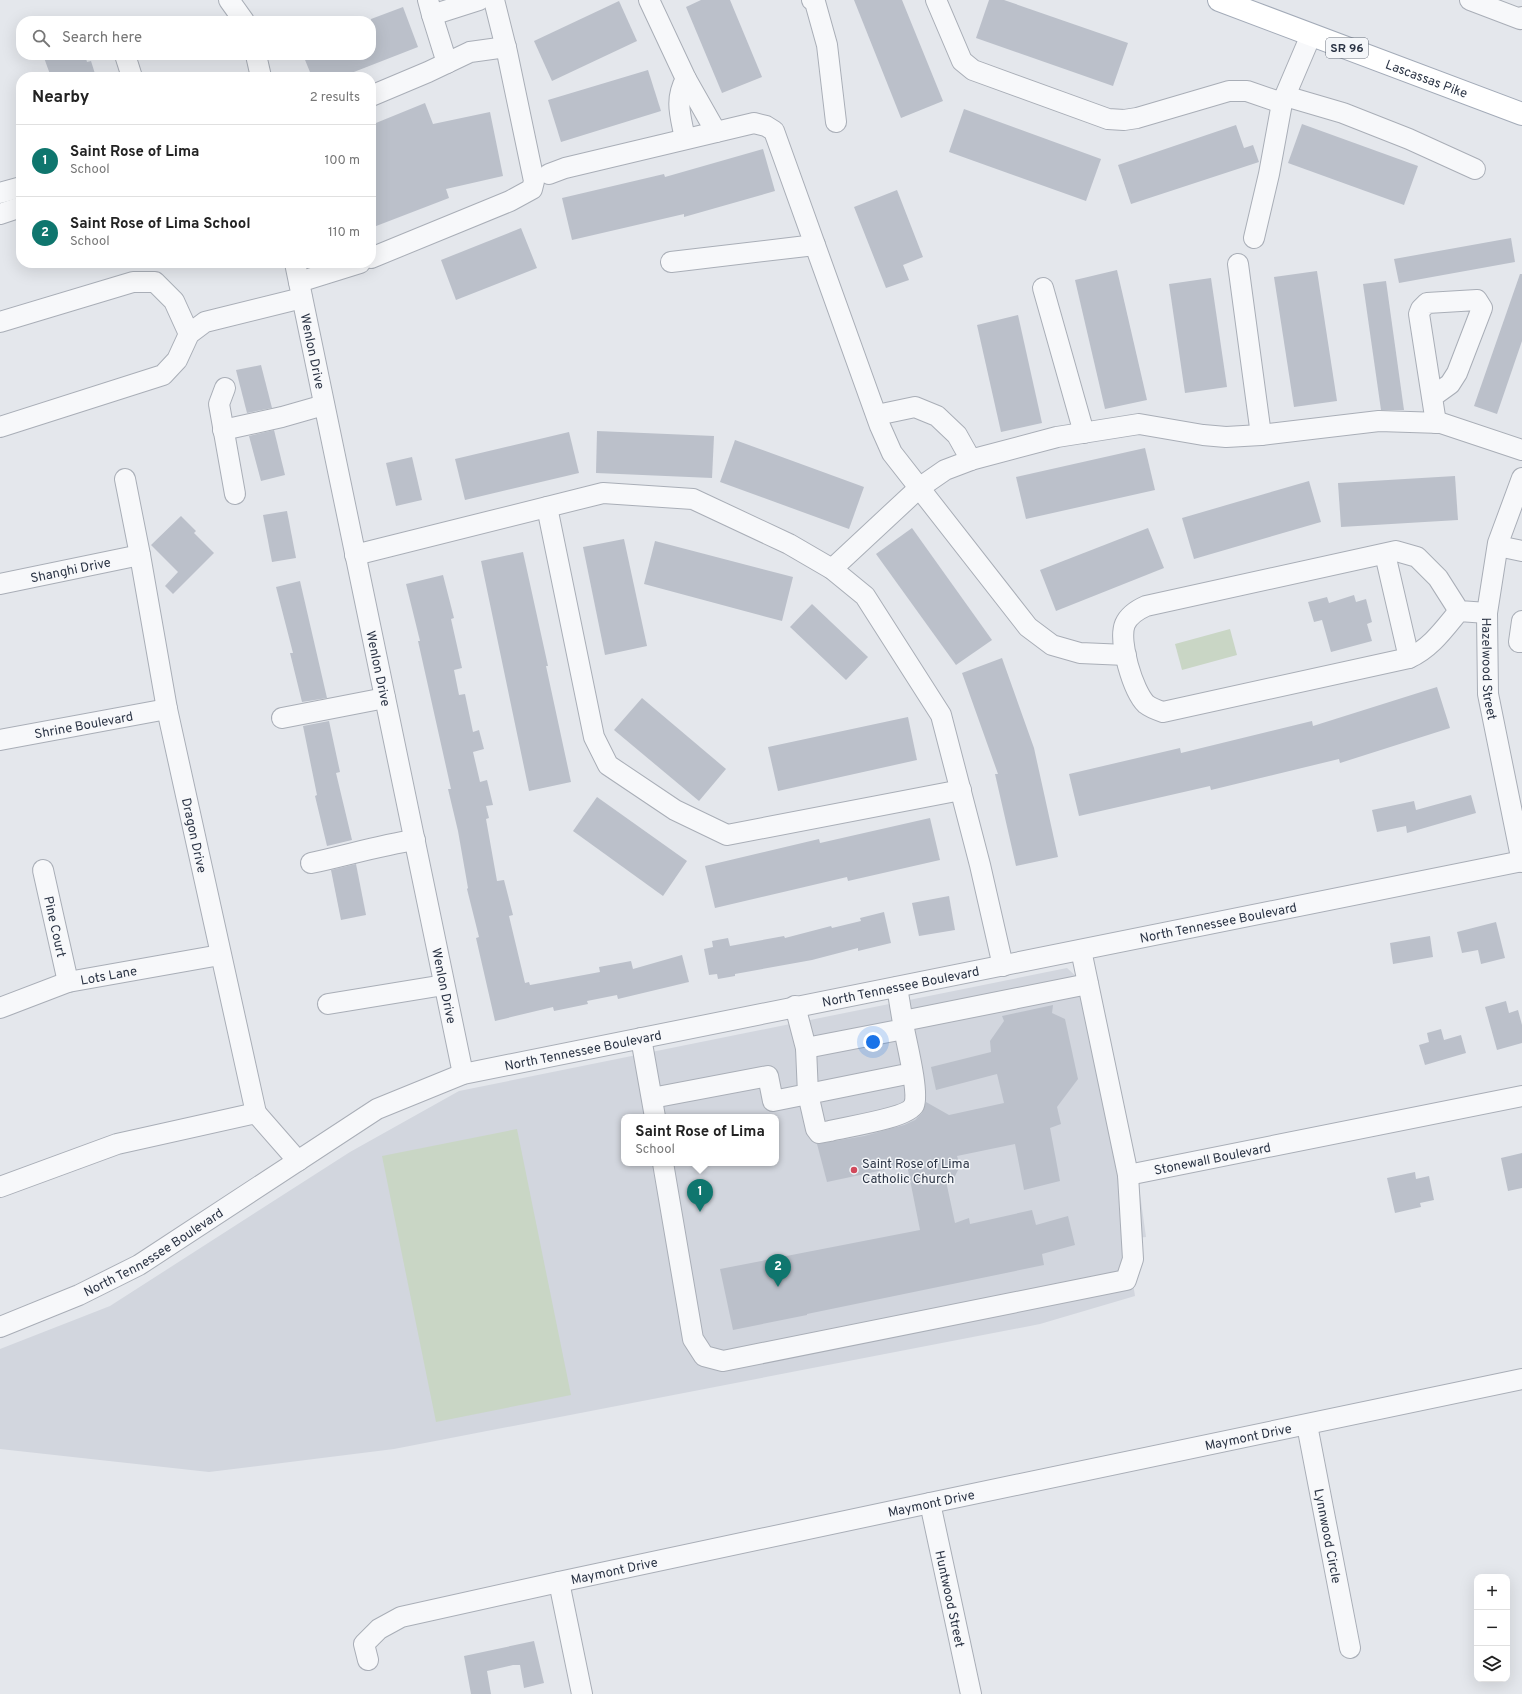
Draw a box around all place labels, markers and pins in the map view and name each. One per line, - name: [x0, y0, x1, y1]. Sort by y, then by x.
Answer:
- place label: Saint Rose of Lima Catholic Church: [862, 1157, 969, 1188]
- marker: Saint Rose of Lima Catholic Church: [849, 1165, 859, 1175]
- pin: 1: [687, 1179, 713, 1212]
- pin: 2: [765, 1254, 791, 1287]

